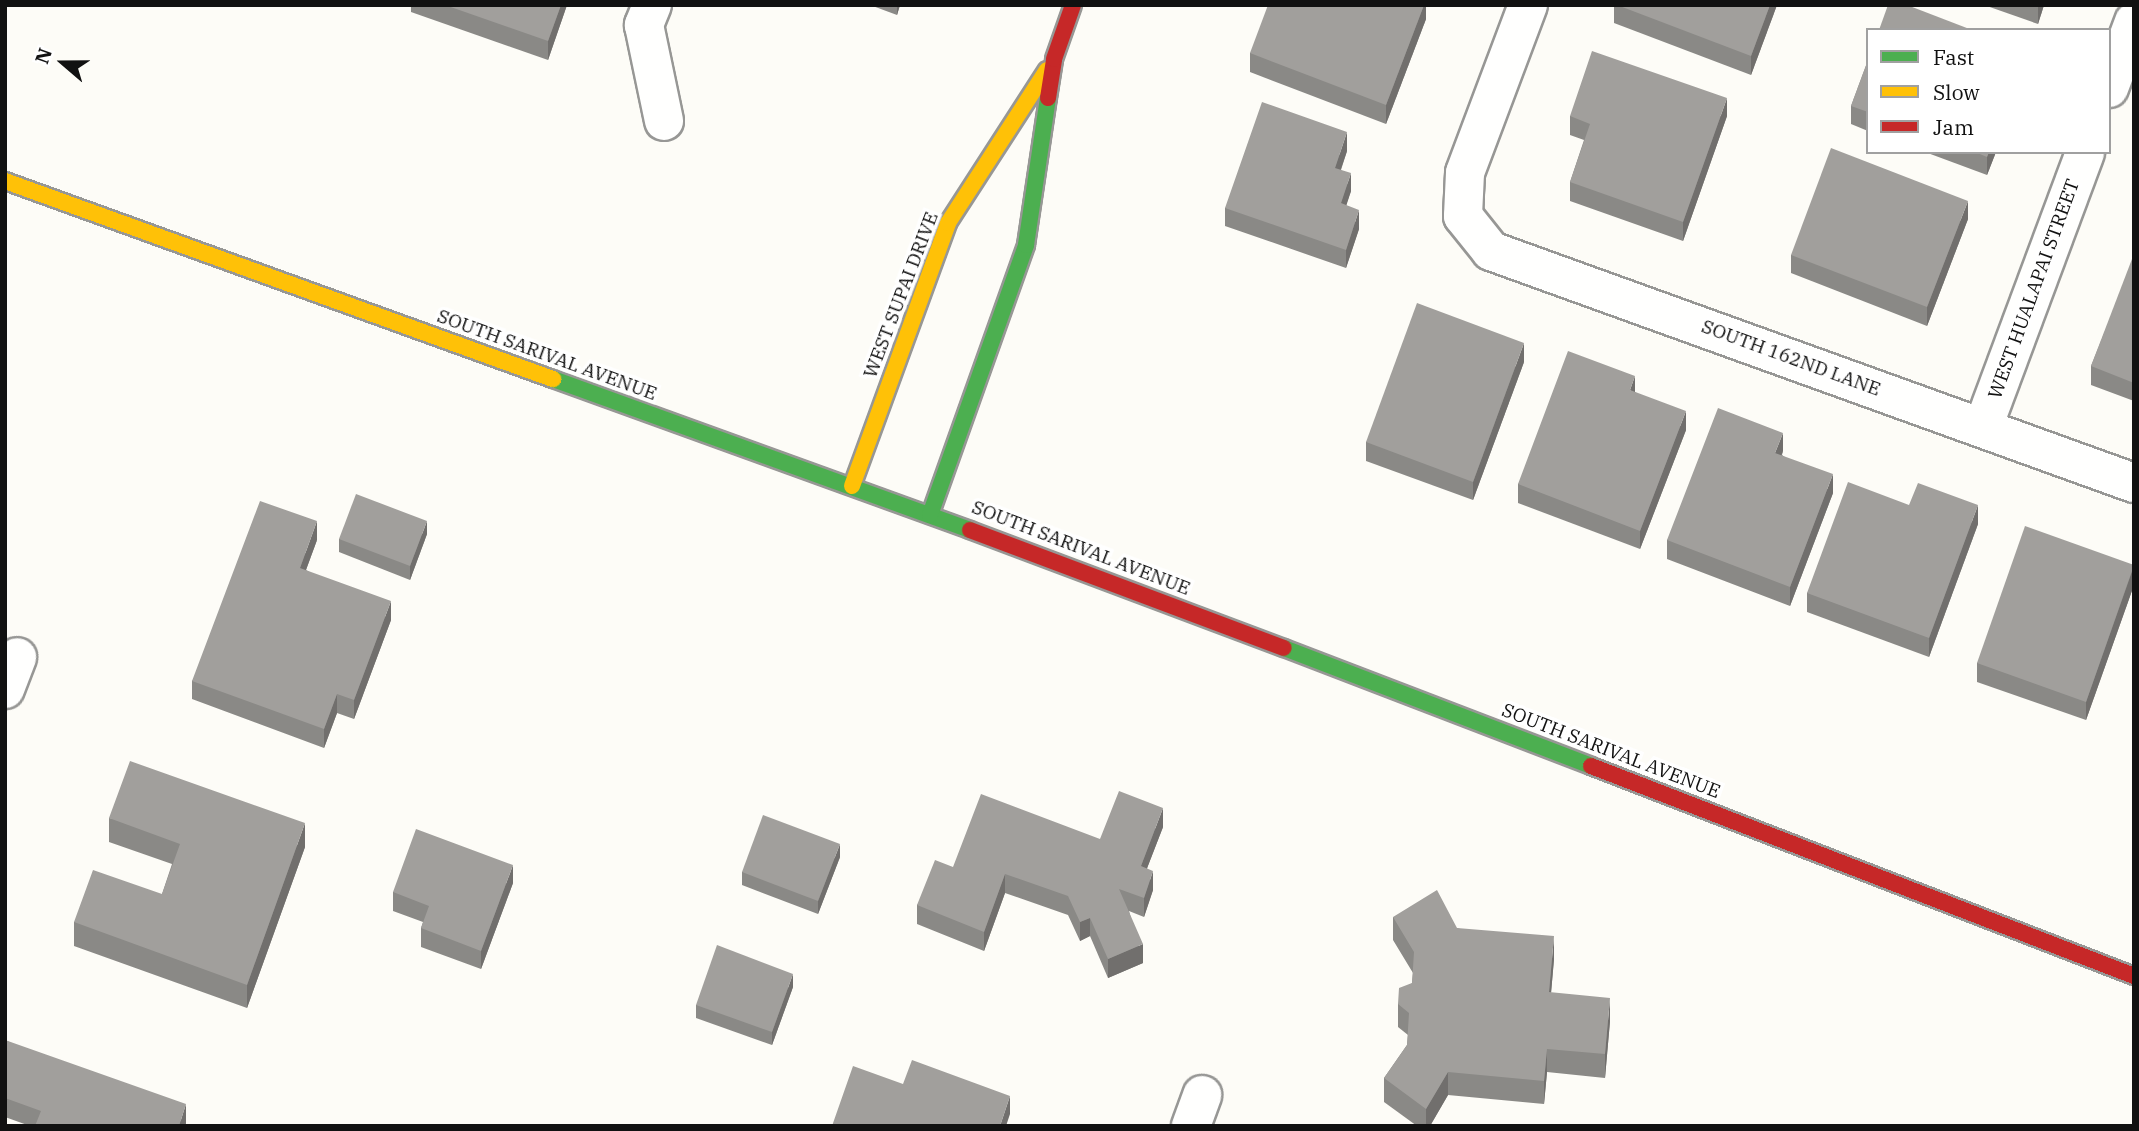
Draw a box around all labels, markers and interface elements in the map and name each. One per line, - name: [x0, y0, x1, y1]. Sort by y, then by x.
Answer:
- north arrow: [28, 28, 98, 98]
- legend: [1866, 28, 2111, 154]
- text: Fast: [1933, 43, 1974, 71]
- text: N: [29, 45, 57, 67]
- text: Slow: [1933, 78, 1980, 106]
- text: Jam: [1933, 113, 1974, 141]
- street label: WEST HUALAPAI STREET: [1984, 176, 2084, 402]
- street label: WEST SUPAI DRIVE: [859, 209, 943, 381]
- street label: SOUTH SARIVAL AVENUE: [434, 305, 660, 405]
- street label: SOUTH 162ND LANE: [1698, 315, 1884, 401]
- street label: SOUTH SARIVAL AVENUE: [969, 496, 1193, 600]
- street label: SOUTH SARIVAL AVENUE: [1499, 699, 1723, 803]

